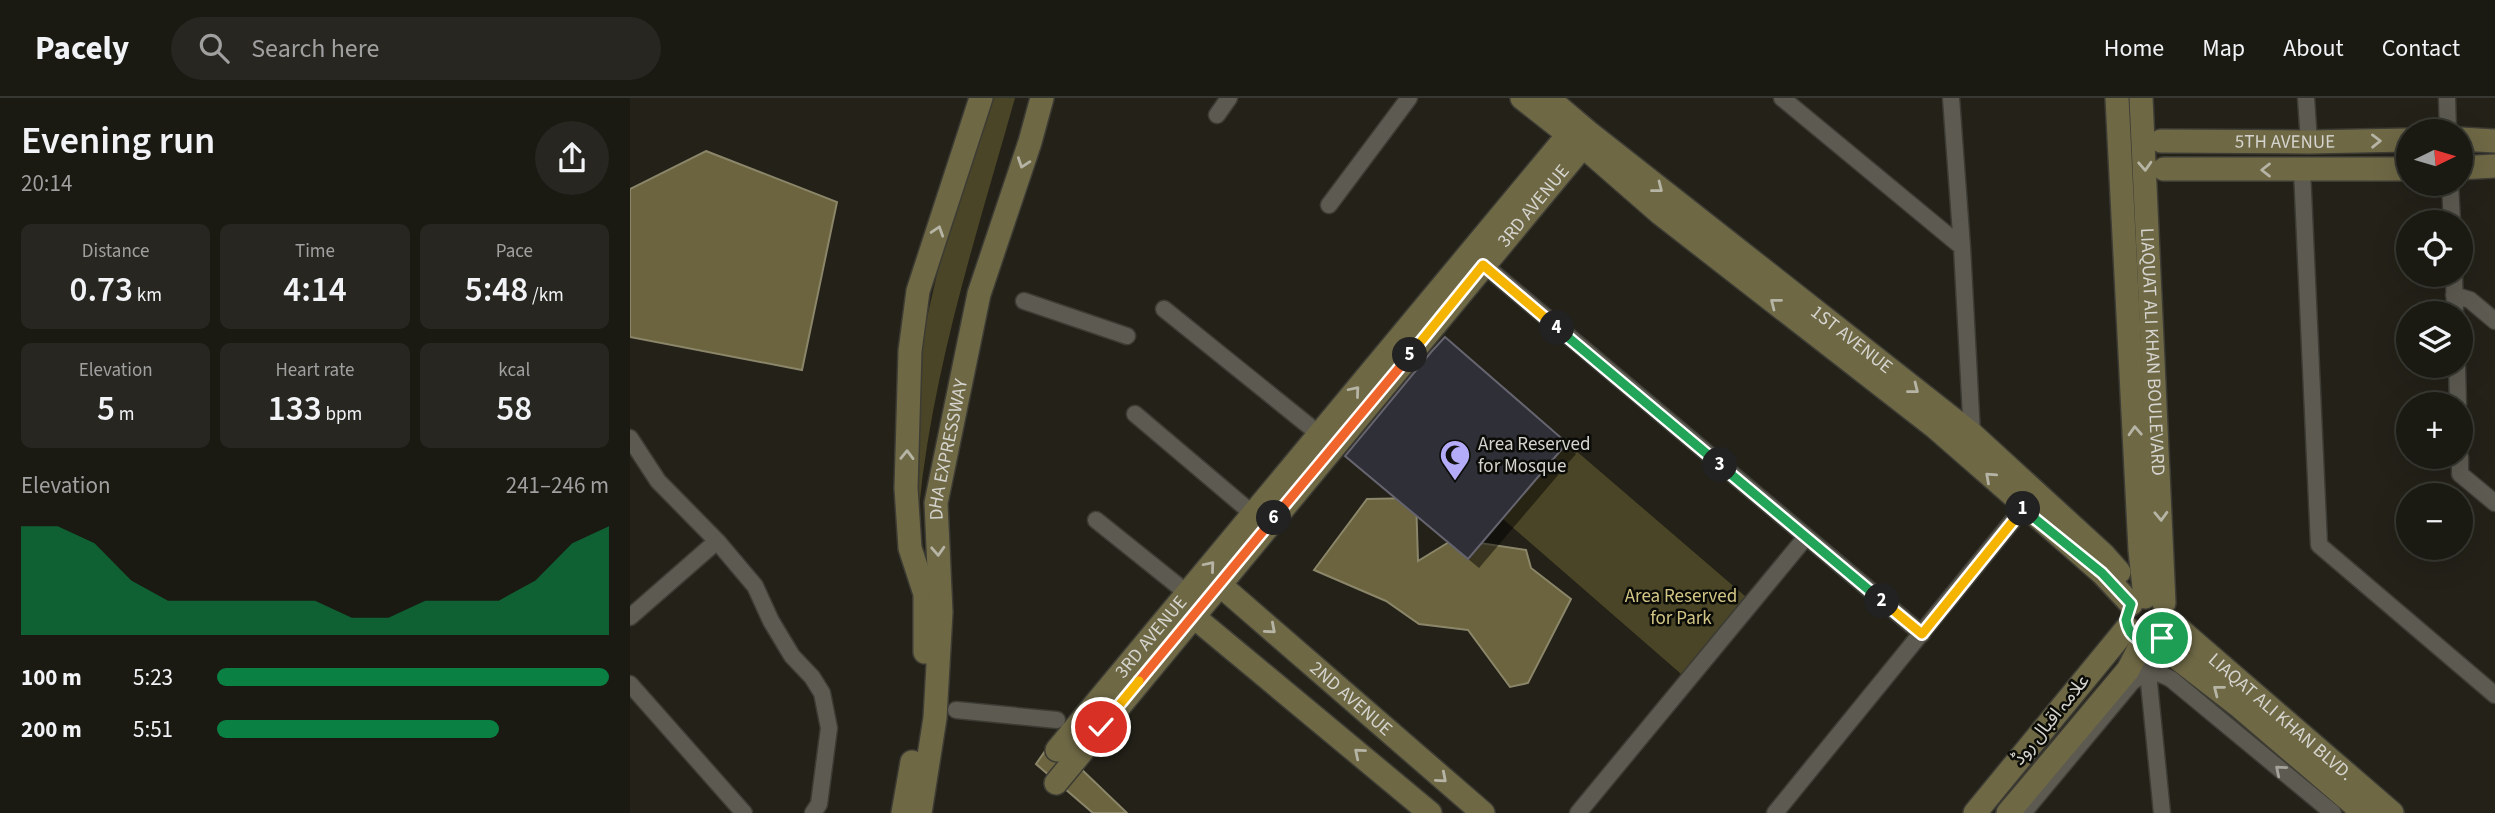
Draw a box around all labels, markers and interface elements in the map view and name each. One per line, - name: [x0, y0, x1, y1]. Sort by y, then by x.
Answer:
- search box: [171, 17, 661, 80]
- text: Pacely: [35, 25, 129, 72]
- icon: search: [195, 29, 233, 67]
- text: Search here: [251, 30, 379, 67]
- text: Home: [2104, 31, 2164, 66]
- text: Map: [2202, 31, 2245, 66]
- text: About: [2283, 31, 2344, 66]
- text: Contact: [2382, 31, 2460, 66]
- text: Evening run: [21, 114, 215, 168]
- north arrow: [2396, 119, 2473, 196]
- map controls: [2396, 119, 2473, 560]
- button: share: [535, 121, 609, 195]
- street label: 5TH AVENUE: [2235, 128, 2335, 156]
- one-way arrow: [2371, 133, 2382, 148]
- one-way arrow: [1017, 157, 1031, 169]
- street label: 3RD AVENUE: [1491, 159, 1576, 253]
- one-way arrow: [2137, 161, 2152, 172]
- one-way arrow: [2261, 162, 2271, 178]
- text: 20:14: [21, 167, 72, 200]
- one-way arrow: [1651, 179, 1663, 192]
- button: locate: [2396, 210, 2473, 287]
- one-way arrow: [930, 226, 944, 238]
- street label: LIAQUAT ALI KHAN BOULEVARD: [2133, 227, 2172, 476]
- text: Distance: [82, 238, 149, 265]
- text: Time: [295, 238, 335, 265]
- text: Pace: [496, 238, 533, 265]
- text: 0.73: [69, 265, 133, 315]
- text: 4:14: [283, 265, 347, 315]
- text: 5:48: [465, 265, 528, 315]
- text: km: [133, 282, 162, 309]
- text: /km: [528, 282, 564, 309]
- one-way arrow: [1771, 298, 1783, 311]
- street label: 1ST AVENUE: [1805, 299, 1898, 380]
- button: layers: [2396, 301, 2473, 378]
- pin: 4: [1539, 310, 1574, 345]
- text: 4: [1551, 314, 1562, 341]
- pin: 5: [1392, 338, 1428, 372]
- text: 5: [1404, 341, 1415, 368]
- text: Elevation: [79, 357, 153, 384]
- text: Heart rate: [275, 357, 354, 384]
- text: kcal: [498, 357, 530, 384]
- street label: DHA EXPRESSWAY: [922, 376, 975, 521]
- one-way arrow: [1906, 380, 1919, 393]
- text: 5: [97, 384, 115, 434]
- text: 133: [268, 384, 322, 434]
- text: 58: [496, 384, 532, 434]
- one-way arrow: [1347, 386, 1359, 399]
- button: +: [2396, 392, 2473, 469]
- text: m: [115, 401, 134, 428]
- text: bpm: [322, 401, 362, 428]
- one-way arrow: [2127, 425, 2142, 436]
- place label: Area Reserved for Mosque: [1478, 431, 1591, 480]
- mosque icon: Area Reserved for Mosque: [1438, 438, 1472, 482]
- pin: 3: [1702, 448, 1738, 482]
- one-way arrow: [899, 449, 915, 460]
- text: 3: [1714, 451, 1725, 478]
- text: Elevation: [21, 469, 111, 502]
- text: 241–246 m: [506, 469, 609, 502]
- one-way arrow: [1985, 472, 1998, 485]
- button: −: [2396, 483, 2473, 560]
- pin: 1: [2006, 492, 2040, 526]
- text: 1: [2017, 495, 2028, 522]
- pin: 6: [1256, 500, 1292, 536]
- text: 6: [1268, 504, 1279, 531]
- one-way arrow: [2153, 511, 2168, 522]
- one-way arrow: [931, 546, 946, 557]
- one-way arrow: [1202, 561, 1214, 574]
- park label: Area Reserved for Park: [1625, 583, 1737, 632]
- pin: 2: [1864, 584, 1900, 618]
- text: 2: [1876, 587, 1887, 614]
- street label: 3RD AVENUE: [1109, 590, 1193, 684]
- pin: [2132, 608, 2192, 668]
- icon: arrive: [2143, 619, 2181, 657]
- one-way arrow: [1263, 621, 1276, 633]
- street label: LIAQAT ALI KHAN BLVD.: [2202, 647, 2359, 787]
- street label: 2ND AVENUE: [1304, 655, 1398, 742]
- text: 100 m: [21, 661, 82, 694]
- text: 5:23: [133, 661, 173, 694]
- street label: علامہ اقبال روڈ: [2006, 669, 2096, 771]
- one-way arrow: [2213, 686, 2226, 699]
- pin: [1071, 697, 1131, 757]
- icon: check: [1082, 708, 1120, 746]
- text: 200 m: [21, 713, 82, 746]
- text: 5:51: [133, 713, 173, 746]
- one-way arrow: [1355, 749, 1368, 761]
- one-way arrow: [2275, 765, 2288, 778]
- one-way arrow: [1434, 770, 1447, 782]

